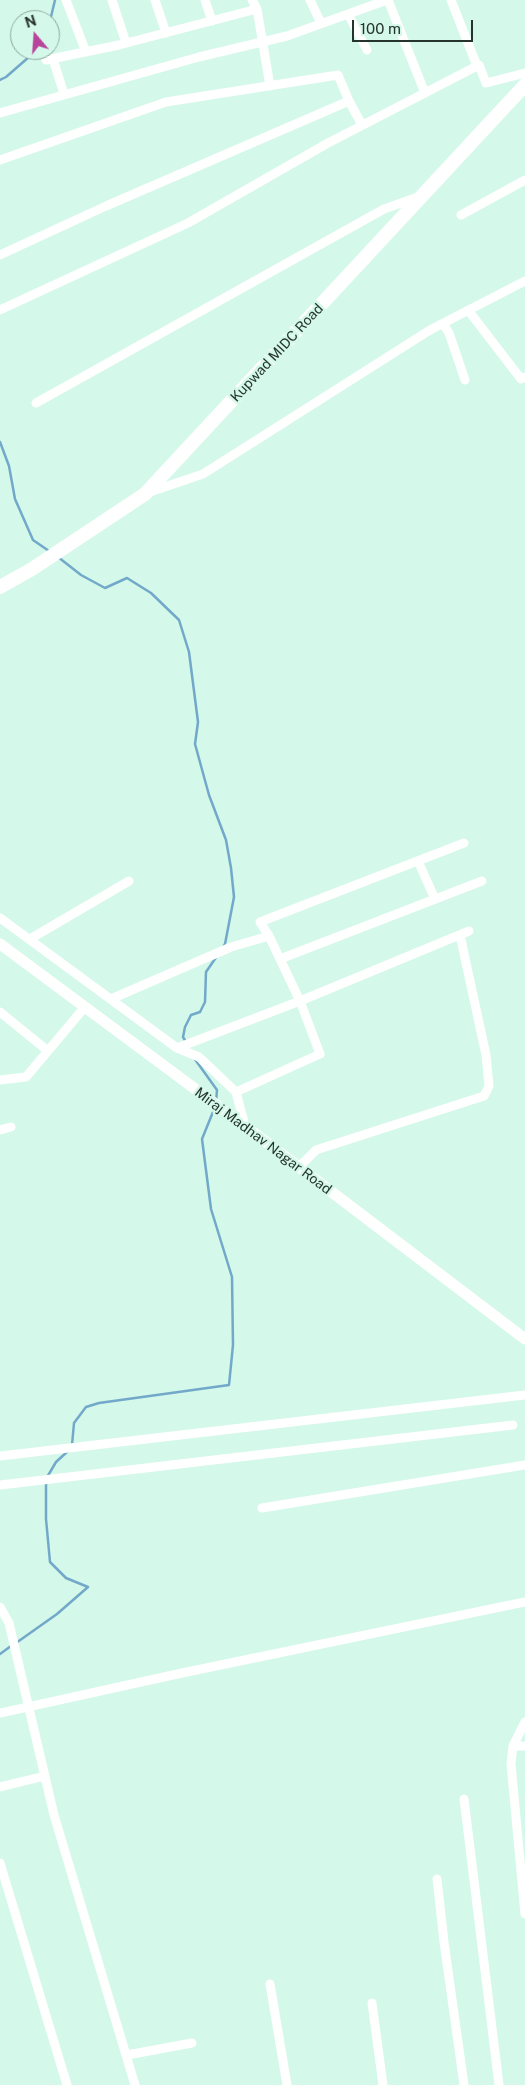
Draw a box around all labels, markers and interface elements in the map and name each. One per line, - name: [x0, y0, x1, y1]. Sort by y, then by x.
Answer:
- north arrow: [10, 10, 60, 60]
- scale bar: [355, 10, 476, 42]
- text: N: [23, 12, 38, 31]
- text: 100 m: [360, 20, 401, 37]
- street label: Kupwad MIDC Road: [227, 300, 327, 406]
- street label: Miraj Madhav Nagar Road: [191, 1084, 335, 1198]

